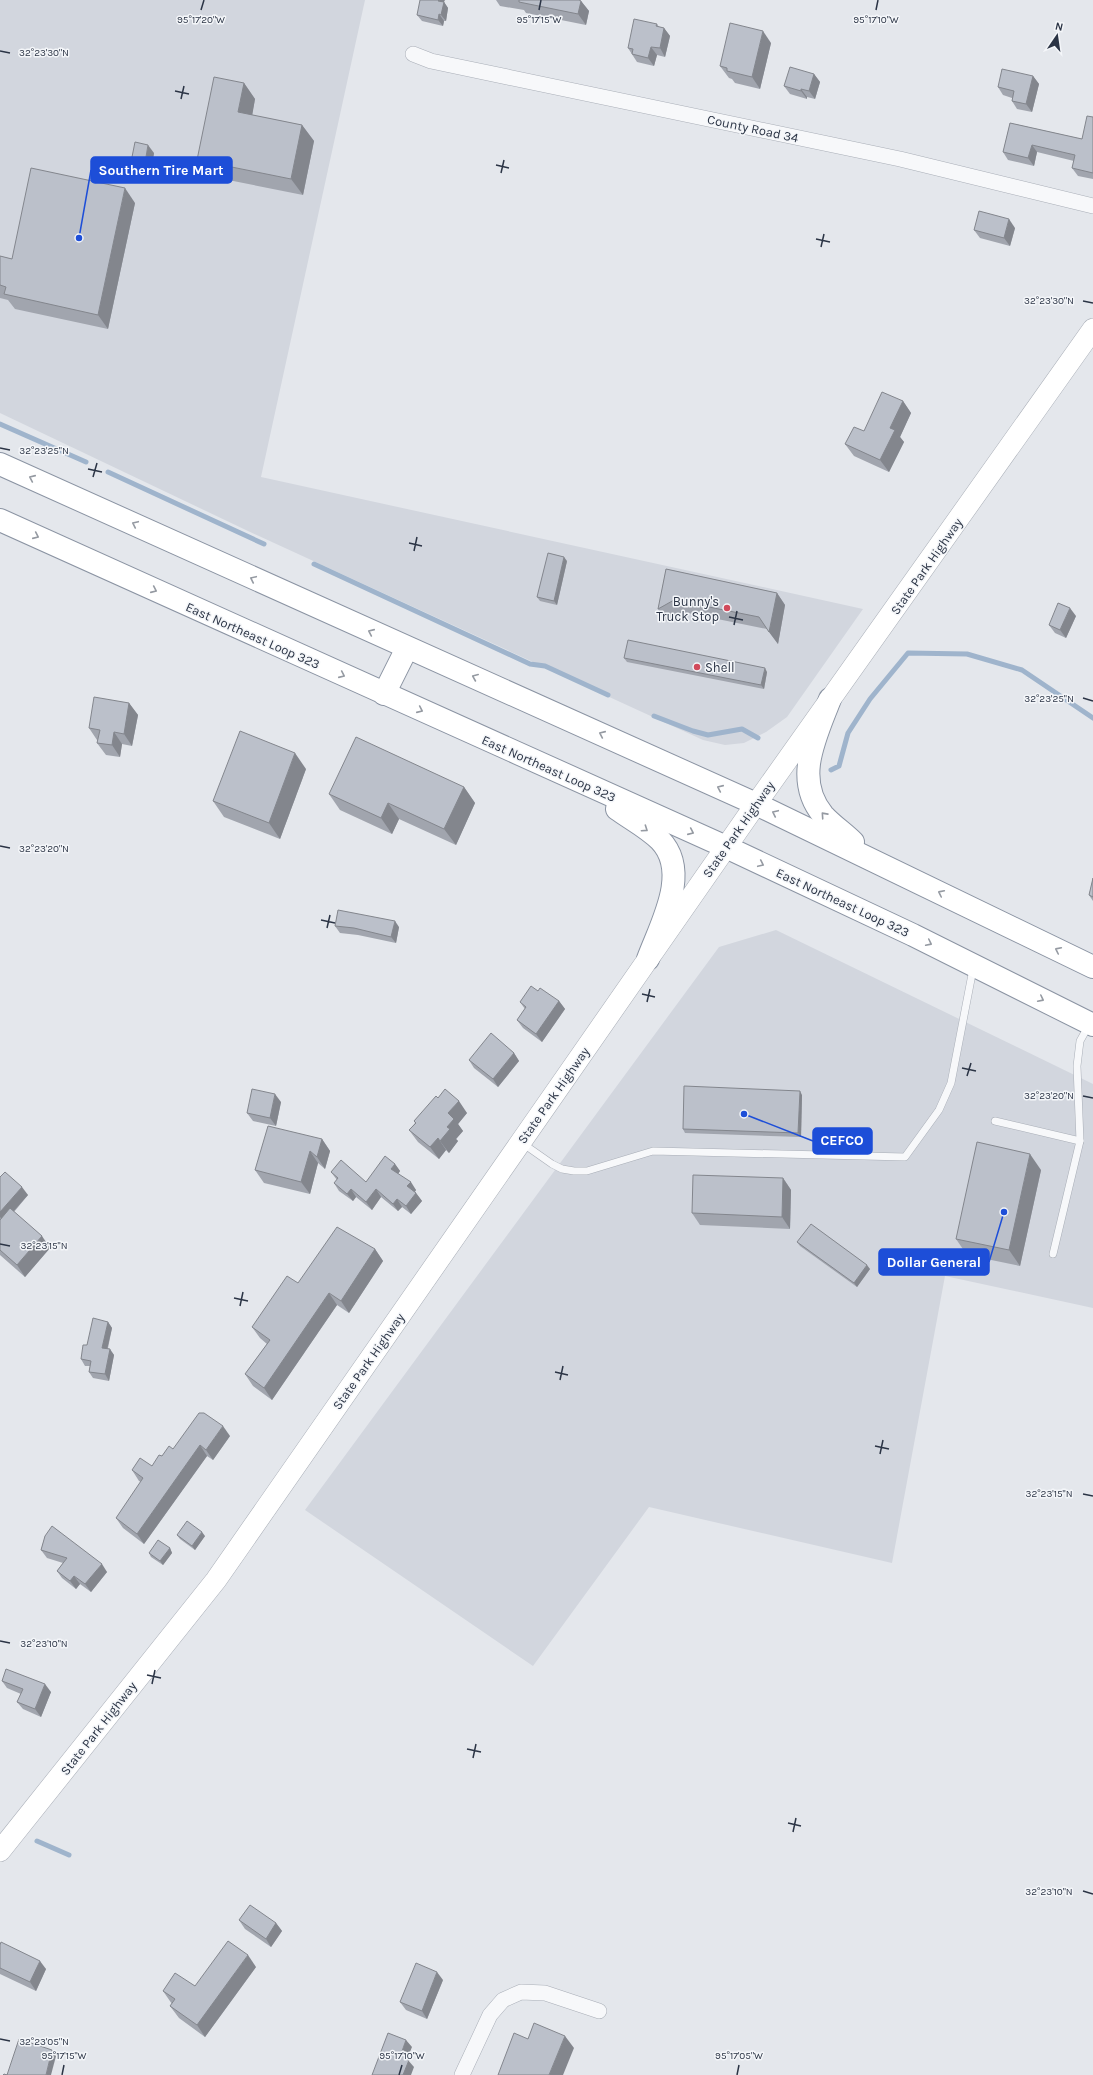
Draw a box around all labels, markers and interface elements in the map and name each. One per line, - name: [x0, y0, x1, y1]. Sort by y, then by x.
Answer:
- text: 95°17'20"W: [177, 14, 225, 26]
- text: 95°17'15"W: [516, 14, 562, 26]
- text: 95°17'10"W: [853, 14, 899, 26]
- north arrow: [1037, 16, 1077, 56]
- text: N: [1054, 20, 1064, 34]
- text: 32°23'30"N: [19, 47, 69, 59]
- street label: County Road 34: [706, 112, 800, 145]
- callout: Southern Tire Mart: [91, 157, 232, 183]
- text: Southern Tire Mart: [99, 162, 224, 179]
- text: 32°23'30"N: [1024, 295, 1074, 307]
- text: 32°23'25"N: [19, 445, 69, 457]
- one-way arrow: [29, 475, 36, 483]
- street label: State Park Highway: [887, 515, 965, 617]
- one-way arrow: [131, 521, 138, 529]
- one-way arrow: [31, 531, 39, 539]
- one-way arrow: [250, 575, 257, 583]
- one-way arrow: [150, 585, 157, 593]
- place label: Bunny's Truck Stop: [656, 594, 719, 624]
- street label: East Northeast Loop 323: [183, 599, 322, 672]
- marker: Bunny's Truck Stop: [722, 603, 732, 613]
- one-way arrow: [368, 629, 376, 637]
- place label: Shell: [705, 660, 735, 675]
- marker: Shell: [692, 662, 702, 672]
- one-way arrow: [337, 670, 345, 678]
- one-way arrow: [471, 674, 478, 682]
- text: 32°23'25"N: [1024, 693, 1074, 705]
- one-way arrow: [415, 705, 423, 713]
- one-way arrow: [599, 731, 606, 739]
- street label: East Northeast Loop 323: [479, 732, 618, 805]
- street label: State Park Highway: [699, 778, 777, 880]
- one-way arrow: [717, 784, 724, 792]
- one-way arrow: [772, 810, 780, 818]
- one-way arrow: [821, 812, 829, 820]
- one-way arrow: [641, 824, 648, 832]
- one-way arrow: [687, 827, 695, 835]
- text: 32°23'20"N: [19, 843, 69, 855]
- one-way arrow: [757, 859, 765, 867]
- street label: East Northeast Loop 323: [774, 865, 912, 940]
- one-way arrow: [938, 890, 946, 897]
- one-way arrow: [925, 938, 933, 946]
- one-way arrow: [1055, 947, 1062, 955]
- one-way arrow: [1037, 994, 1044, 1002]
- street label: State Park Highway: [514, 1044, 592, 1146]
- text: 32°23'20"N: [1024, 1090, 1074, 1102]
- callout: CEFCO: [813, 1128, 872, 1154]
- text: CEFCO: [820, 1132, 864, 1149]
- text: 32°23'15"N: [21, 1240, 68, 1252]
- callout: Dollar General: [879, 1249, 989, 1275]
- text: Dollar General: [887, 1254, 981, 1271]
- street label: State Park Highway: [329, 1310, 407, 1412]
- text: 32°23'15"N: [1026, 1488, 1073, 1500]
- text: 32°23'10"N: [20, 1638, 68, 1650]
- street label: State Park Highway: [57, 1679, 140, 1778]
- text: 32°23'10"N: [1025, 1886, 1073, 1898]
- text: 32°23'05"N: [19, 2036, 69, 2048]
- text: 95°17'15"W: [41, 2050, 87, 2062]
- text: 95°17'10"W: [379, 2050, 425, 2062]
- text: 95°17'05"W: [715, 2050, 763, 2062]

